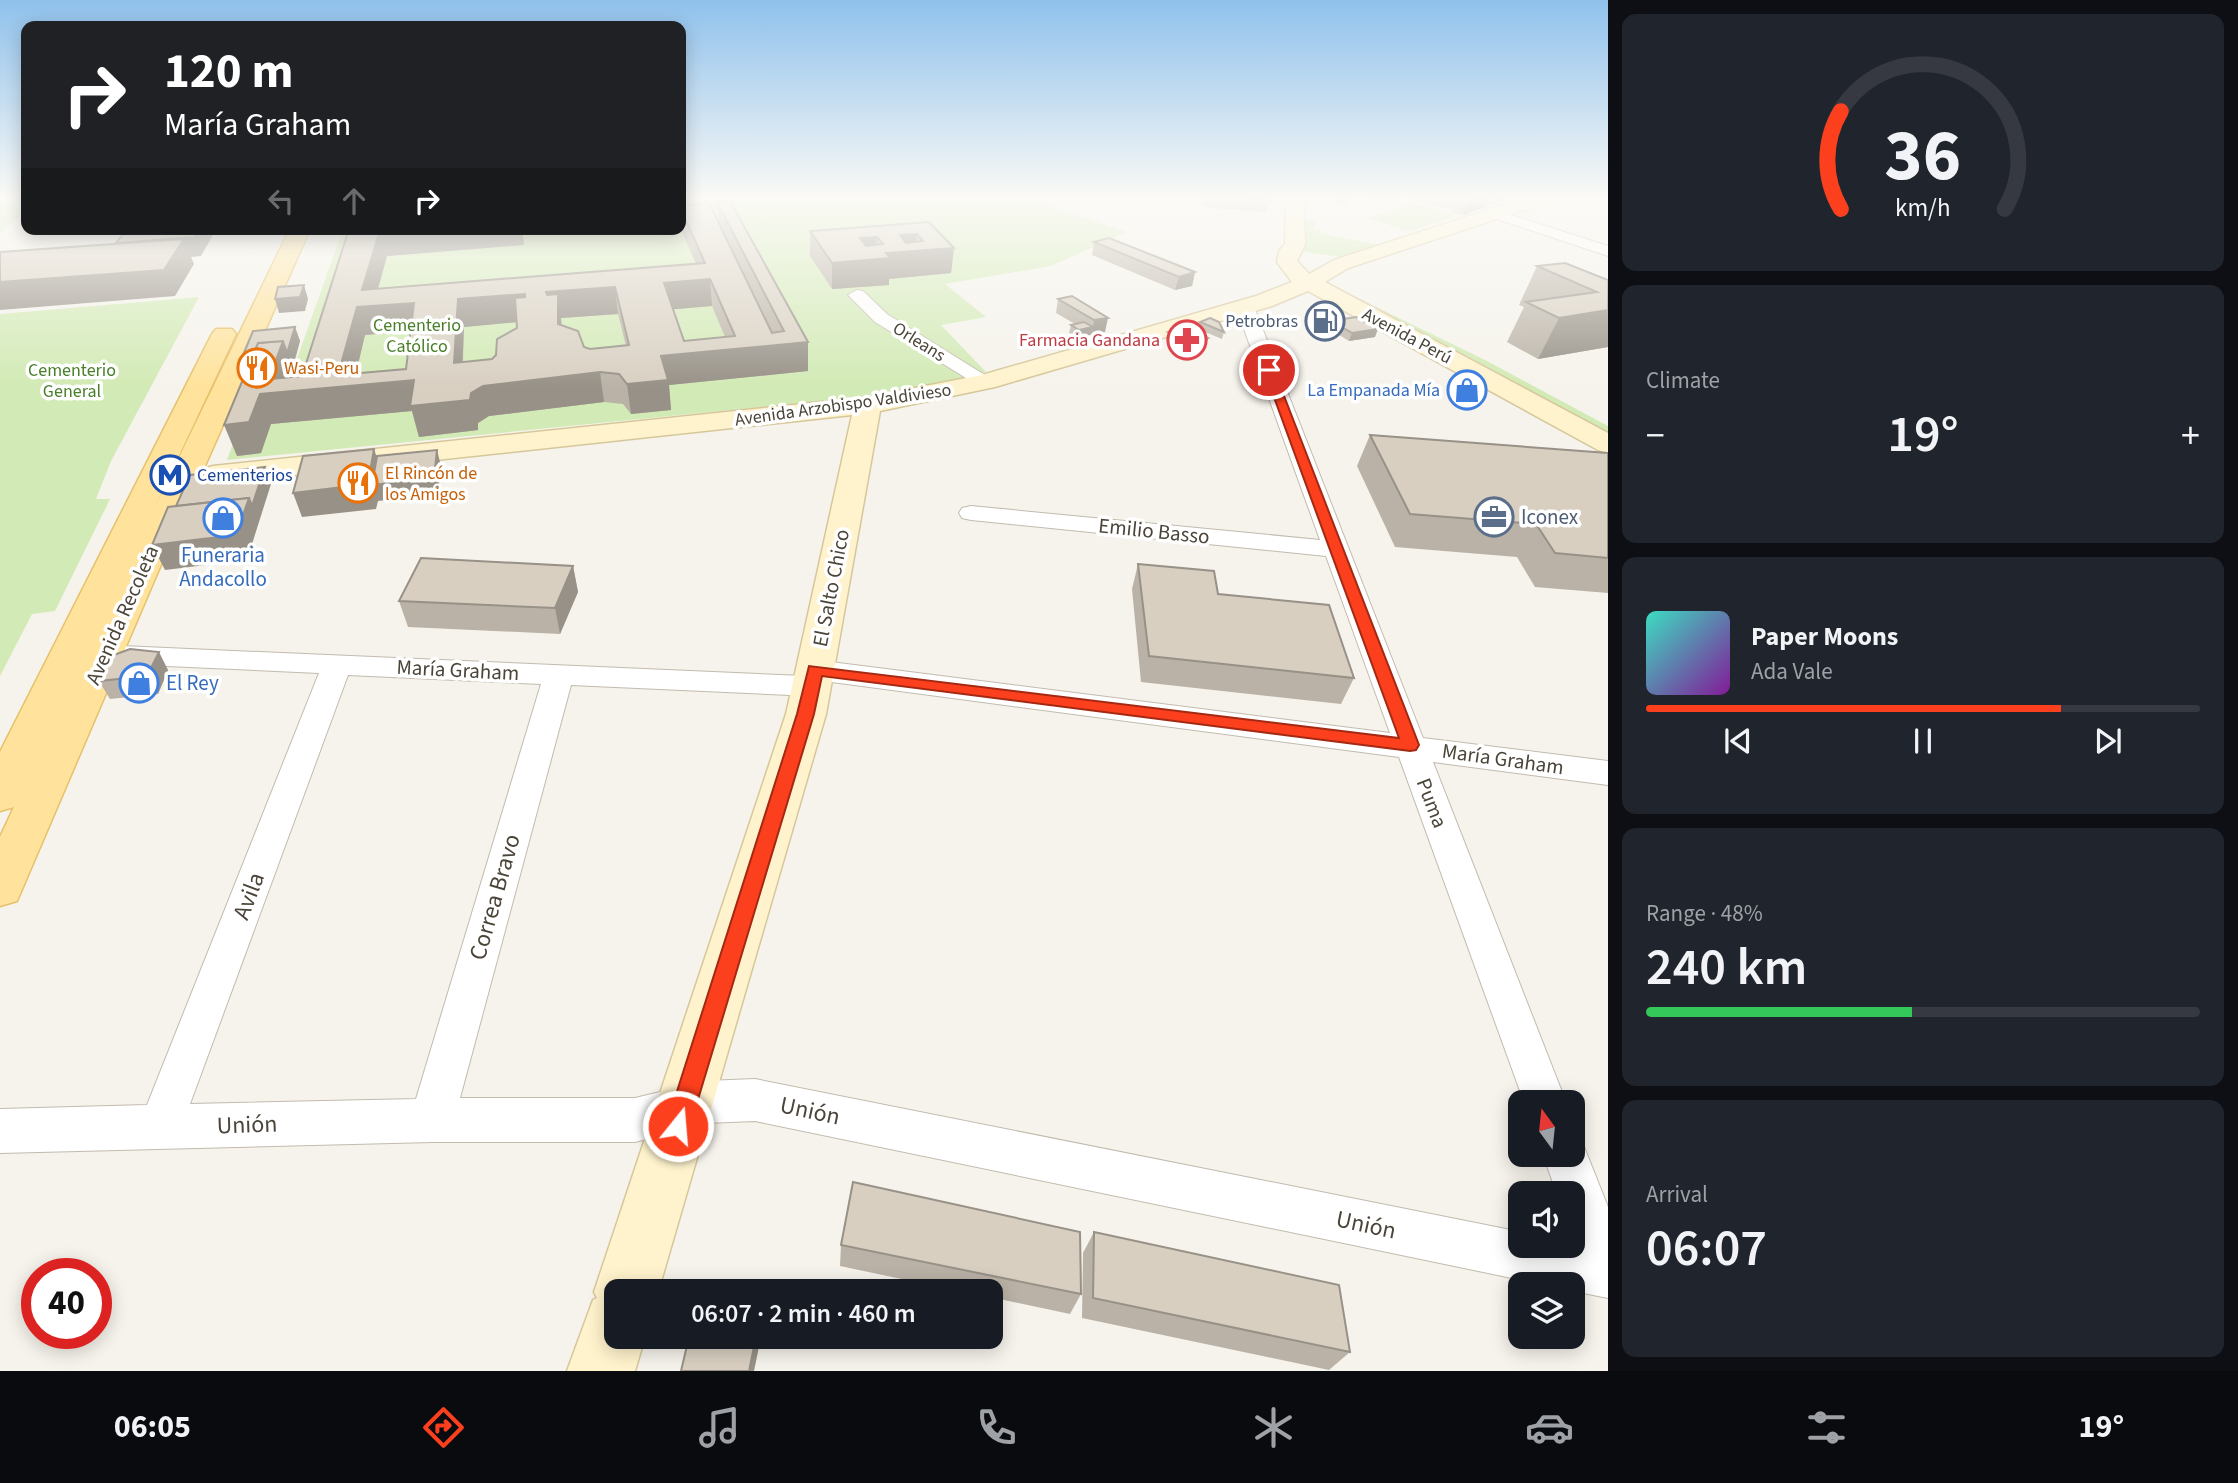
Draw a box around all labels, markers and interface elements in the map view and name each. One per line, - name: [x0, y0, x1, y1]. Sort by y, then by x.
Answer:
- text: 120 m: [164, 37, 293, 107]
- icon: right: [49, 49, 140, 140]
- text: María Graham: [164, 102, 351, 148]
- text: 36: [1885, 104, 1961, 208]
- icon: left: [262, 182, 300, 220]
- icon: ahead: [335, 182, 373, 220]
- icon: right: [408, 182, 446, 220]
- text: km/h: [1895, 190, 1951, 226]
- fuel station icon: Petrobras: [1304, 300, 1346, 342]
- street label: Avenida Perú: [1358, 302, 1456, 370]
- place label: Petrobras: [1225, 309, 1298, 334]
- park label: Cementerio Católico: [373, 313, 461, 359]
- street label: Orleans: [888, 316, 950, 368]
- pharmacy icon: Farmacia Gandana: [1166, 319, 1208, 361]
- place label: Farmacia Gandana: [1019, 328, 1160, 353]
- pin: [1239, 340, 1299, 400]
- restaurant icon: Wasi-Peru: [236, 347, 278, 389]
- icon: arrive: [1250, 351, 1288, 389]
- place label: Wasi-Peru: [284, 356, 359, 381]
- park label: Cementerio General: [28, 358, 116, 404]
- text: Climate: [1646, 364, 1720, 397]
- shop icon: La Empanada Mía: [1446, 369, 1488, 411]
- street label: Avenida Arzobispo Valdivieso: [733, 377, 953, 433]
- place label: La Empanada Mía: [1307, 378, 1440, 403]
- text: 19°: [1887, 398, 1959, 472]
- text: −: [1646, 409, 1665, 463]
- text: +: [2181, 409, 2200, 463]
- metro station icon: Cementerios: [149, 454, 191, 496]
- place label: El Rincón de los Amigos: [385, 461, 477, 507]
- restaurant icon: El Rincón de los Amigos: [337, 462, 379, 504]
- place label: Cementerios: [197, 463, 293, 488]
- office icon: Iconex: [1473, 496, 1515, 538]
- shop icon: Funeraria Andacollo: [202, 497, 244, 539]
- place label: Iconex: [1521, 502, 1579, 532]
- street label: Emilio Basso: [1097, 510, 1211, 552]
- street label: El Salto Chico: [805, 527, 857, 649]
- street label: Avenida Recoleta: [78, 540, 166, 690]
- place label: Funeraria Andacollo: [179, 540, 267, 594]
- text: Paper Moons: [1751, 618, 1898, 655]
- street label: María Graham: [396, 652, 520, 688]
- text: Ada Vale: [1751, 655, 1833, 688]
- shop icon: El Rey: [118, 662, 160, 704]
- place label: El Rey: [166, 668, 219, 698]
- icon: previous: [1719, 722, 1757, 760]
- icon: pause: [1904, 722, 1942, 760]
- icon: next: [2089, 722, 2127, 760]
- street label: María Graham: [1440, 736, 1566, 782]
- street label: Puma: [1409, 774, 1455, 832]
- street label: Correa Bravo: [460, 830, 530, 964]
- street label: Avila: [224, 867, 274, 925]
- text: Range · 48%: [1646, 897, 1763, 930]
- text: 240 km: [1646, 931, 1807, 1005]
- street label: Unión: [777, 1088, 843, 1134]
- position arrow: [641, 1089, 715, 1163]
- north arrow: [1508, 1090, 1586, 1167]
- map controls: [1508, 1090, 1585, 1349]
- street label: Unión: [216, 1106, 278, 1144]
- text: Arrival: [1646, 1178, 1708, 1211]
- button: sound: [1508, 1181, 1585, 1258]
- street label: Unión: [1333, 1202, 1399, 1248]
- text: 06:07: [1646, 1212, 1767, 1286]
- speed limit sign: 40: [21, 1258, 112, 1349]
- button: layers: [1508, 1272, 1585, 1349]
- text: 06:07 · 2 min · 460 m: [691, 1295, 916, 1332]
- icon: directions: [419, 1403, 468, 1452]
- icon: music: [695, 1403, 744, 1452]
- icon: phone: [972, 1403, 1021, 1452]
- icon: climate: [1249, 1403, 1298, 1452]
- icon: car: [1525, 1403, 1574, 1452]
- icon: filters: [1802, 1403, 1851, 1452]
- text: 06:05: [114, 1404, 191, 1450]
- text: 19°: [2079, 1404, 2124, 1450]

